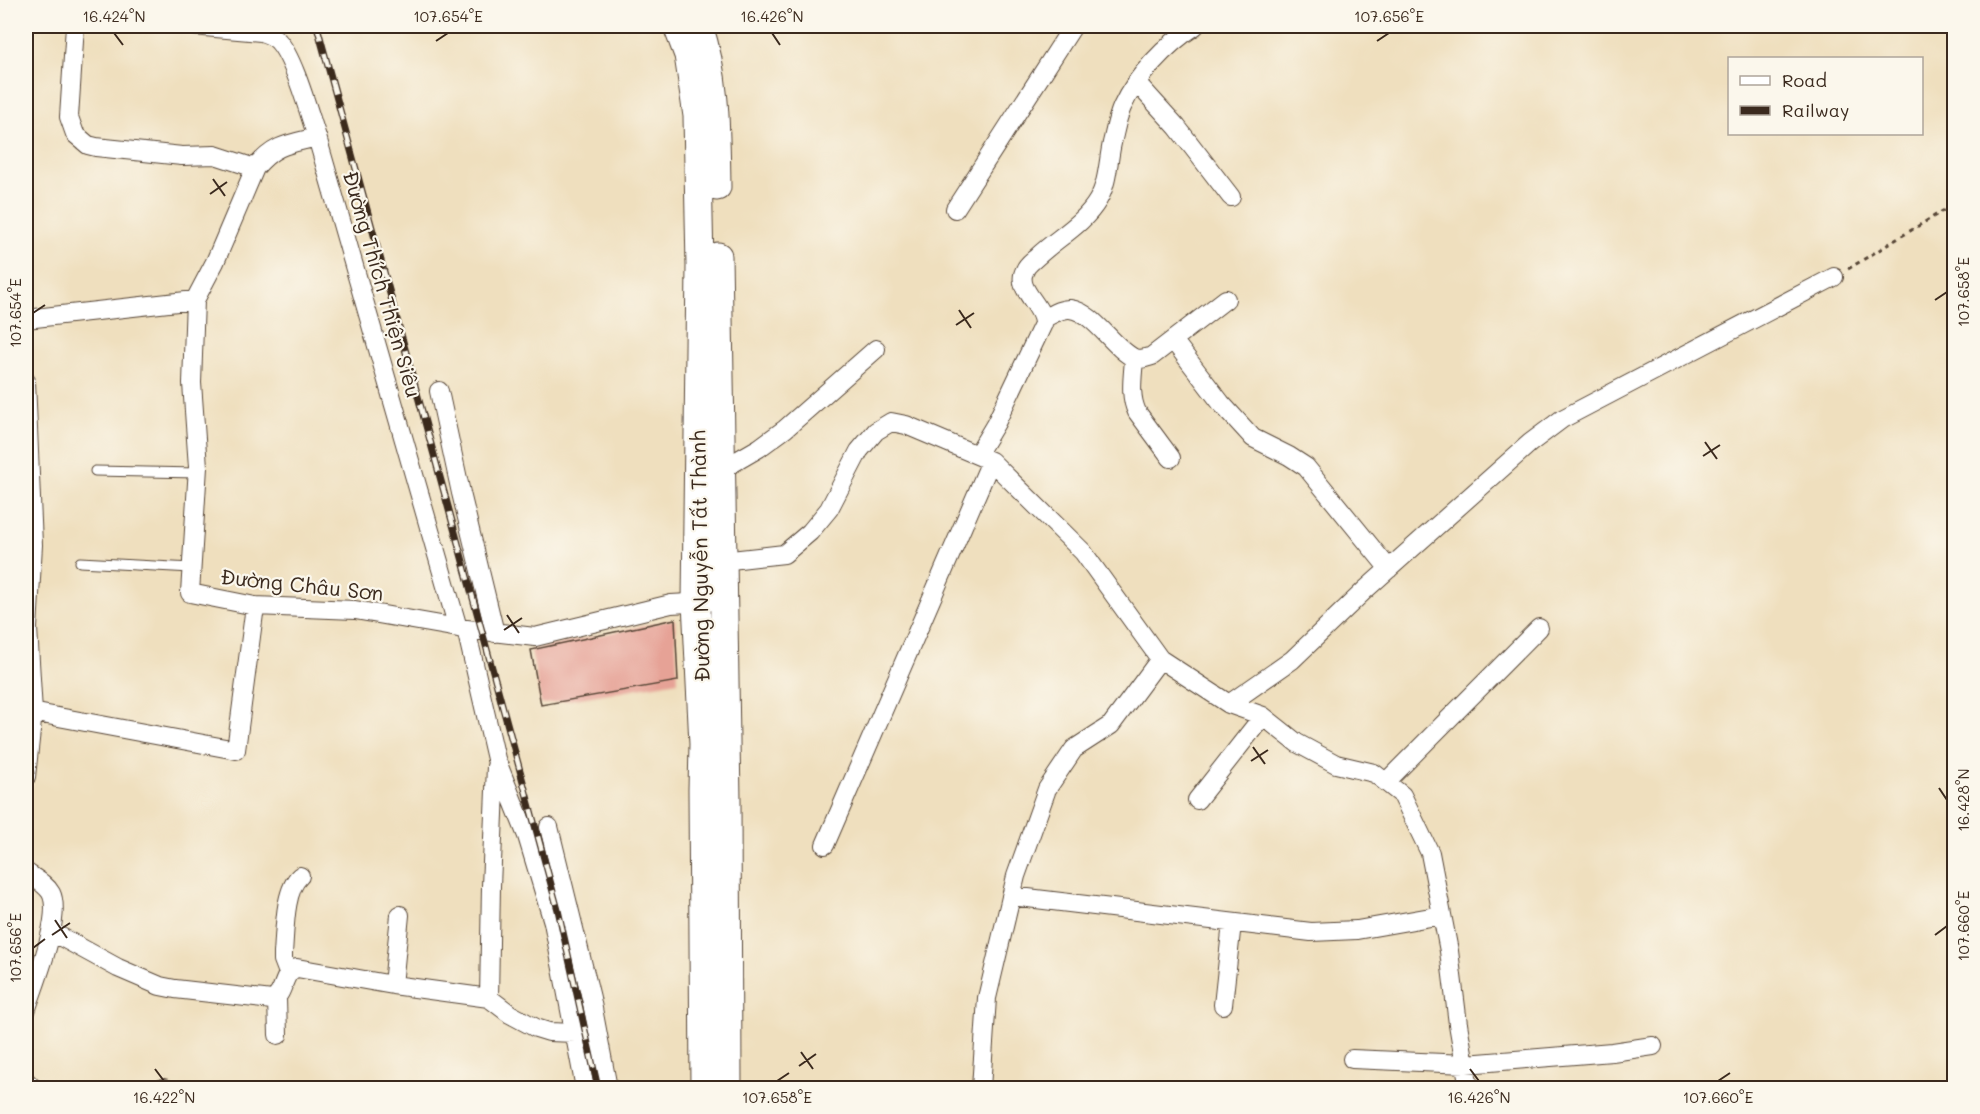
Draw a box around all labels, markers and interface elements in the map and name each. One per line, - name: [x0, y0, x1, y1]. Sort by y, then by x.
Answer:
- text: 16.424°N: [82, 6, 146, 26]
- text: 107.654°E: [413, 6, 483, 26]
- text: 16.426°N: [740, 6, 804, 26]
- text: 107.656°E: [1354, 6, 1424, 26]
- legend: [1728, 57, 1923, 135]
- text: Road: [1782, 68, 1827, 92]
- text: Railway: [1782, 98, 1849, 122]
- street label: Đường Thích Thiện Siêu: [338, 167, 428, 401]
- text: 107.658°E: [1953, 257, 1973, 327]
- text: 107.654°E: [5, 278, 25, 348]
- street label: Đường Nguyễn Tất Thành: [683, 430, 715, 682]
- street label: Đường Châu Sơn: [219, 562, 385, 606]
- text: 16.428°N: [1953, 768, 1973, 832]
- text: 107.660°E: [1953, 890, 1973, 961]
- text: 107.656°E: [5, 913, 25, 983]
- text: 16.422°N: [133, 1087, 195, 1107]
- text: 107.658°E: [742, 1087, 812, 1107]
- text: 16.426°N: [1447, 1087, 1511, 1107]
- text: 107.660°E: [1683, 1087, 1754, 1107]

